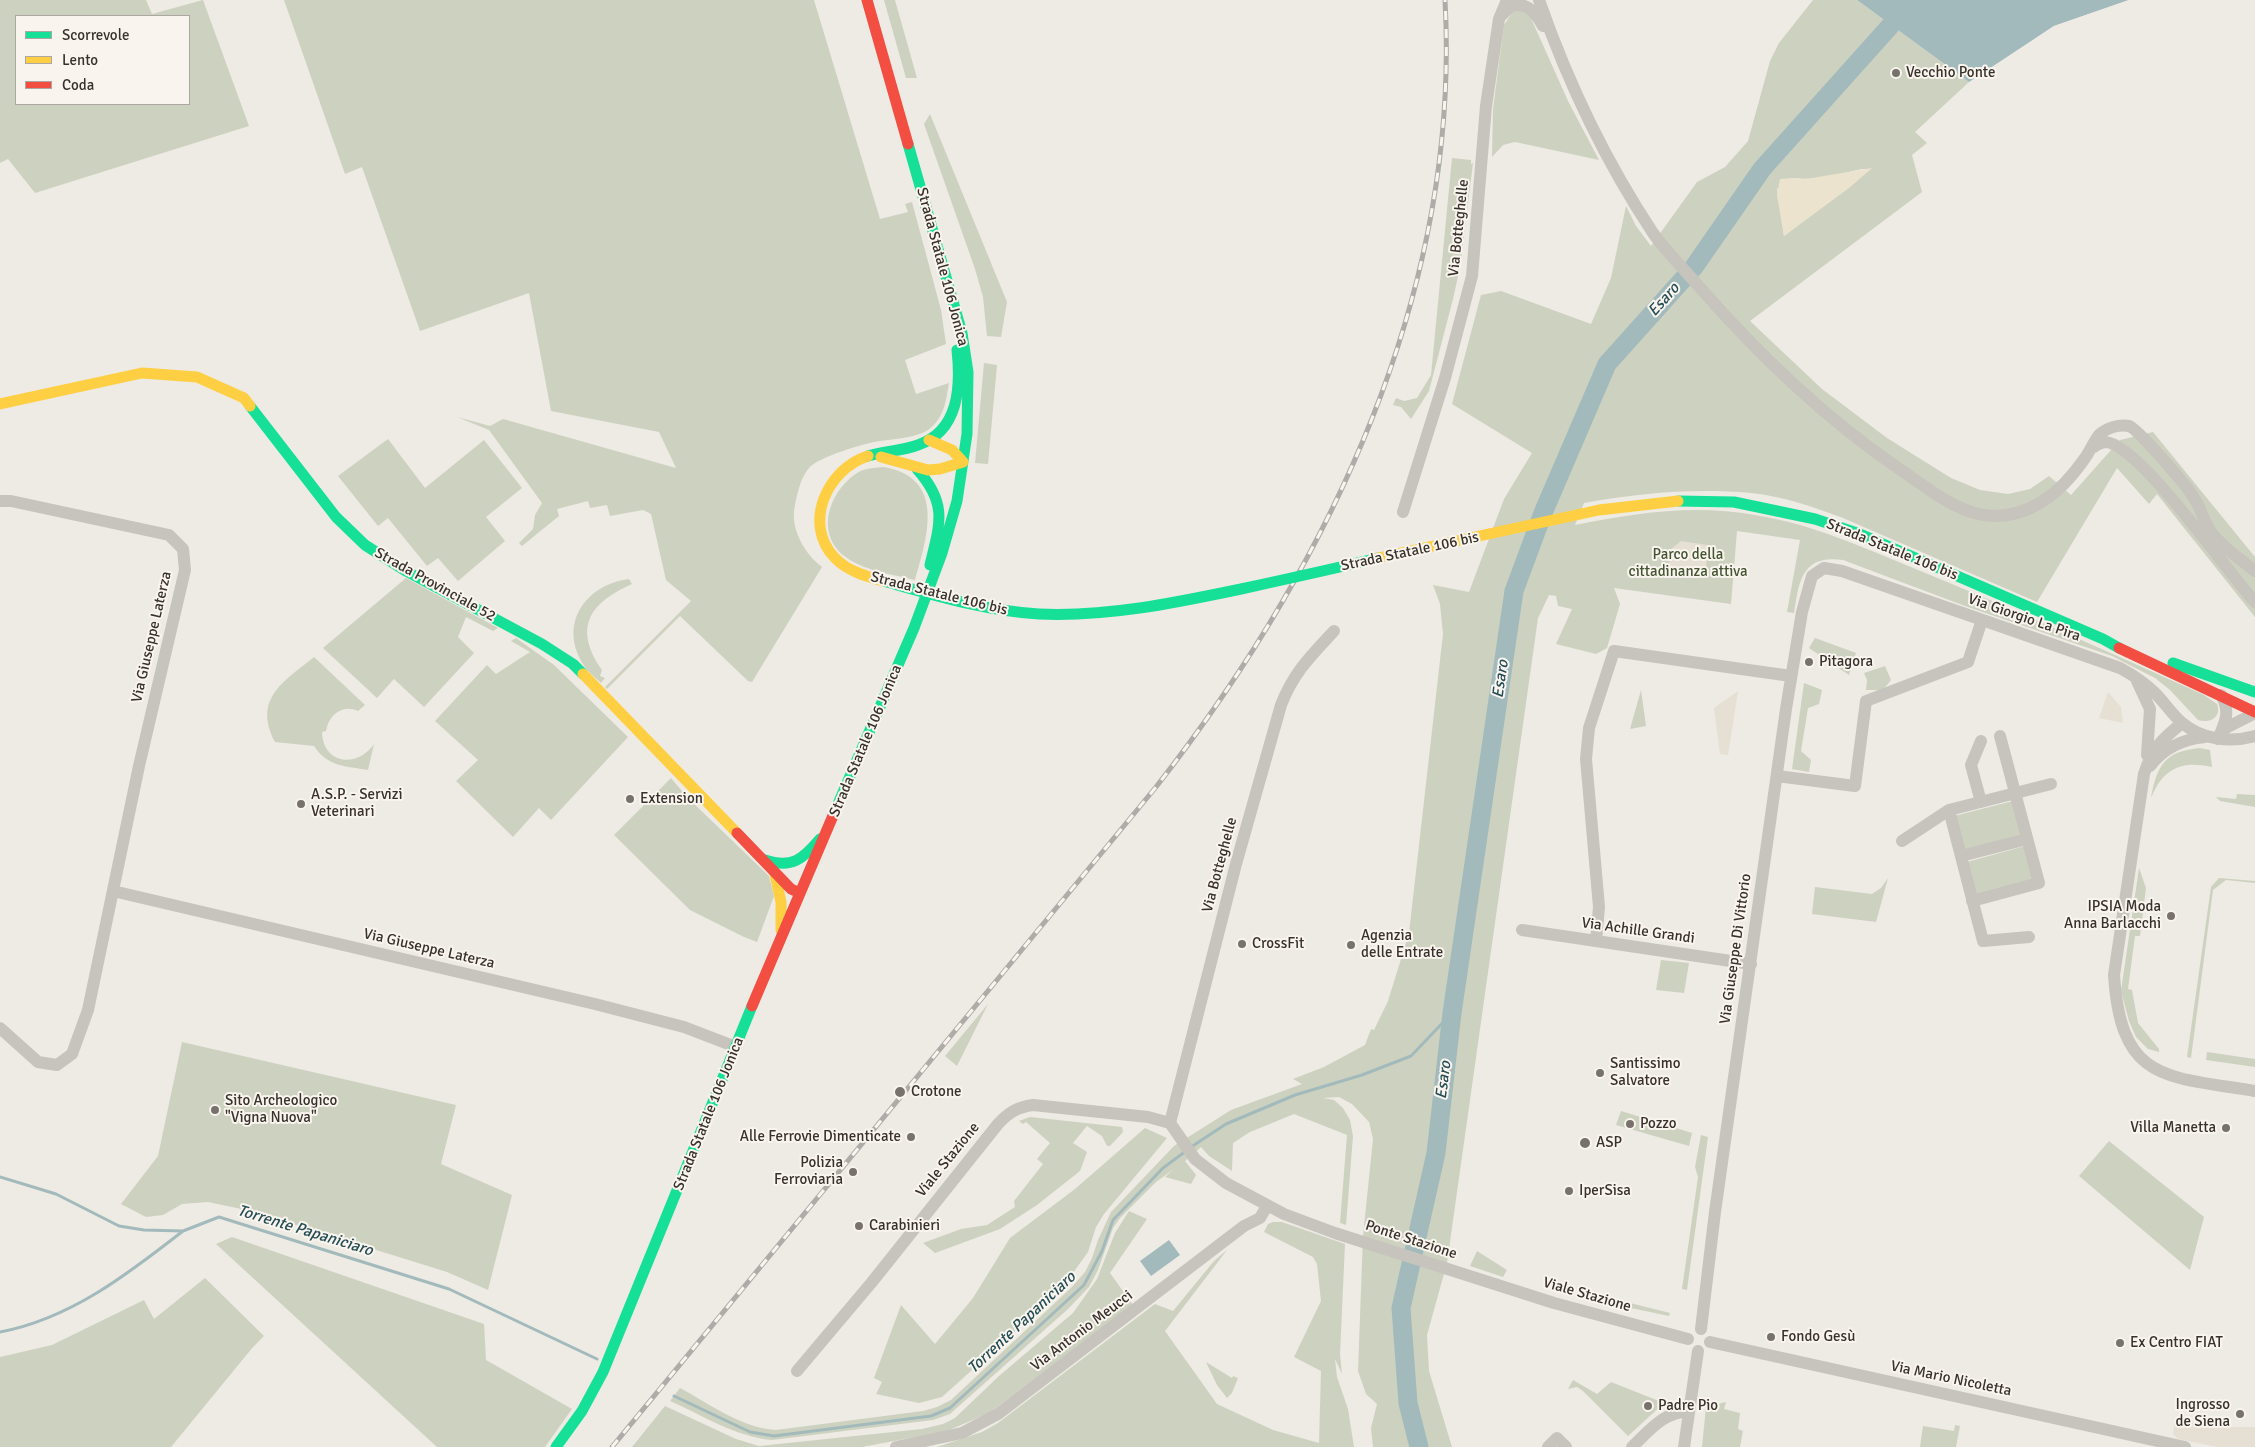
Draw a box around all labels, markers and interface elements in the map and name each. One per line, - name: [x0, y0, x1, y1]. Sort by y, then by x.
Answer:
- legend: [15, 15, 190, 105]
- text: Scorrevole: [62, 26, 129, 44]
- text: Lento: [62, 51, 98, 69]
- place label: Vecchio Ponte: [1906, 64, 1995, 82]
- marker: Vecchio Ponte: [1890, 67, 1902, 79]
- text: Coda: [62, 76, 94, 94]
- street label: Via Botteghelle: [1445, 178, 1473, 278]
- street label: Strada Statale 106 Jonica: [912, 186, 972, 348]
- water label: Esaro: [1644, 279, 1684, 321]
- street label: Strada Statale 106 bis: [1824, 515, 1960, 585]
- street label: Strada Statale 106 bis: [1339, 529, 1481, 575]
- street label: Strada Provinciale 52: [371, 544, 499, 626]
- park label: Parco della cittadinanza attiva: [1628, 546, 1748, 581]
- street label: Strada Statale 106 bis: [869, 568, 1009, 620]
- street label: Via Giuseppe Laterza: [128, 570, 176, 704]
- street label: Via Giorgio La Pira: [1965, 590, 2083, 646]
- place label: Pitagora: [1819, 653, 1873, 671]
- marker: Pitagora: [1803, 656, 1815, 668]
- water label: Esaro: [1489, 659, 1513, 699]
- street label: Strada Statale 106 Jonica: [826, 662, 906, 820]
- place label: A.S.P. - Servizi Veterinari: [311, 786, 403, 821]
- place label: Extension: [640, 790, 703, 808]
- marker: Extension: [624, 793, 636, 805]
- marker: A.S.P. - Servizi Veterinari: [295, 798, 307, 810]
- street label: Via Botteghelle: [1199, 815, 1241, 915]
- street label: Via Giuseppe Di Vittorio: [1717, 873, 1755, 1025]
- place label: IPSIA Moda Anna Barlacchi: [2064, 898, 2161, 933]
- marker: IPSIA Moda Anna Barlacchi: [2165, 910, 2177, 922]
- street label: Via Achille Grandi: [1580, 914, 1696, 948]
- street label: Via Giuseppe Laterza: [362, 925, 496, 973]
- place label: Agenzia delle Entrate: [1361, 927, 1443, 962]
- place label: CrossFit: [1252, 935, 1304, 953]
- marker: CrossFit: [1236, 938, 1248, 950]
- marker: Agenzia delle Entrate: [1345, 939, 1357, 951]
- street label: Strada Statale 106 Jonica: [670, 1035, 748, 1193]
- place label: Santissimo Salvatore: [1610, 1055, 1681, 1090]
- water label: Esaro: [1432, 1060, 1456, 1100]
- marker: Santissimo Salvatore: [1594, 1067, 1606, 1079]
- place label: Crotone: [911, 1083, 962, 1101]
- marker: Crotone: [893, 1085, 907, 1099]
- place label: Sito Archeologico "Vigna Nuova": [225, 1092, 337, 1127]
- marker: Sito Archeologico "Vigna Nuova": [209, 1104, 221, 1116]
- place label: Pozzo: [1640, 1115, 1677, 1133]
- marker: Pozzo: [1624, 1118, 1636, 1130]
- street label: Viale Stazione: [912, 1119, 984, 1201]
- place label: Villa Manetta: [2130, 1119, 2216, 1137]
- marker: Villa Manetta: [2220, 1122, 2232, 1134]
- place label: Alle Ferrovie Dimenticate: [740, 1128, 901, 1146]
- marker: Alle Ferrovie Dimenticate: [905, 1131, 917, 1143]
- place label: ASP: [1596, 1134, 1622, 1152]
- marker: ASP: [1578, 1136, 1592, 1150]
- place label: Polizia Ferroviaria: [774, 1154, 843, 1189]
- marker: Polizia Ferroviaria: [847, 1166, 859, 1178]
- place label: IperSisa: [1579, 1182, 1631, 1200]
- marker: IperSisa: [1563, 1185, 1575, 1197]
- water label: Torrente Papaniciaro: [235, 1201, 375, 1261]
- place label: Carabinieri: [869, 1217, 940, 1235]
- street label: Ponte Stazione: [1363, 1217, 1459, 1263]
- marker: Carabinieri: [853, 1220, 865, 1232]
- water label: Torrente Papaniciaro: [964, 1268, 1080, 1378]
- street label: Viale Stazione: [1541, 1274, 1633, 1316]
- street label: Via Antonio Meucci: [1027, 1287, 1137, 1375]
- place label: Fondo Gesù: [1781, 1328, 1855, 1346]
- marker: Fondo Gesù: [1765, 1331, 1777, 1343]
- place label: Ex Centro FIAT: [2130, 1334, 2223, 1352]
- marker: Ex Centro FIAT: [2114, 1337, 2126, 1349]
- street label: Via Mario Nicoletta: [1889, 1357, 2013, 1401]
- place label: Ingrosso de Siena: [2176, 1396, 2230, 1431]
- place label: Padre Pio: [1658, 1397, 1718, 1415]
- marker: Padre Pio: [1642, 1400, 1654, 1412]
- marker: Ingrosso de Siena: [2234, 1408, 2246, 1420]

